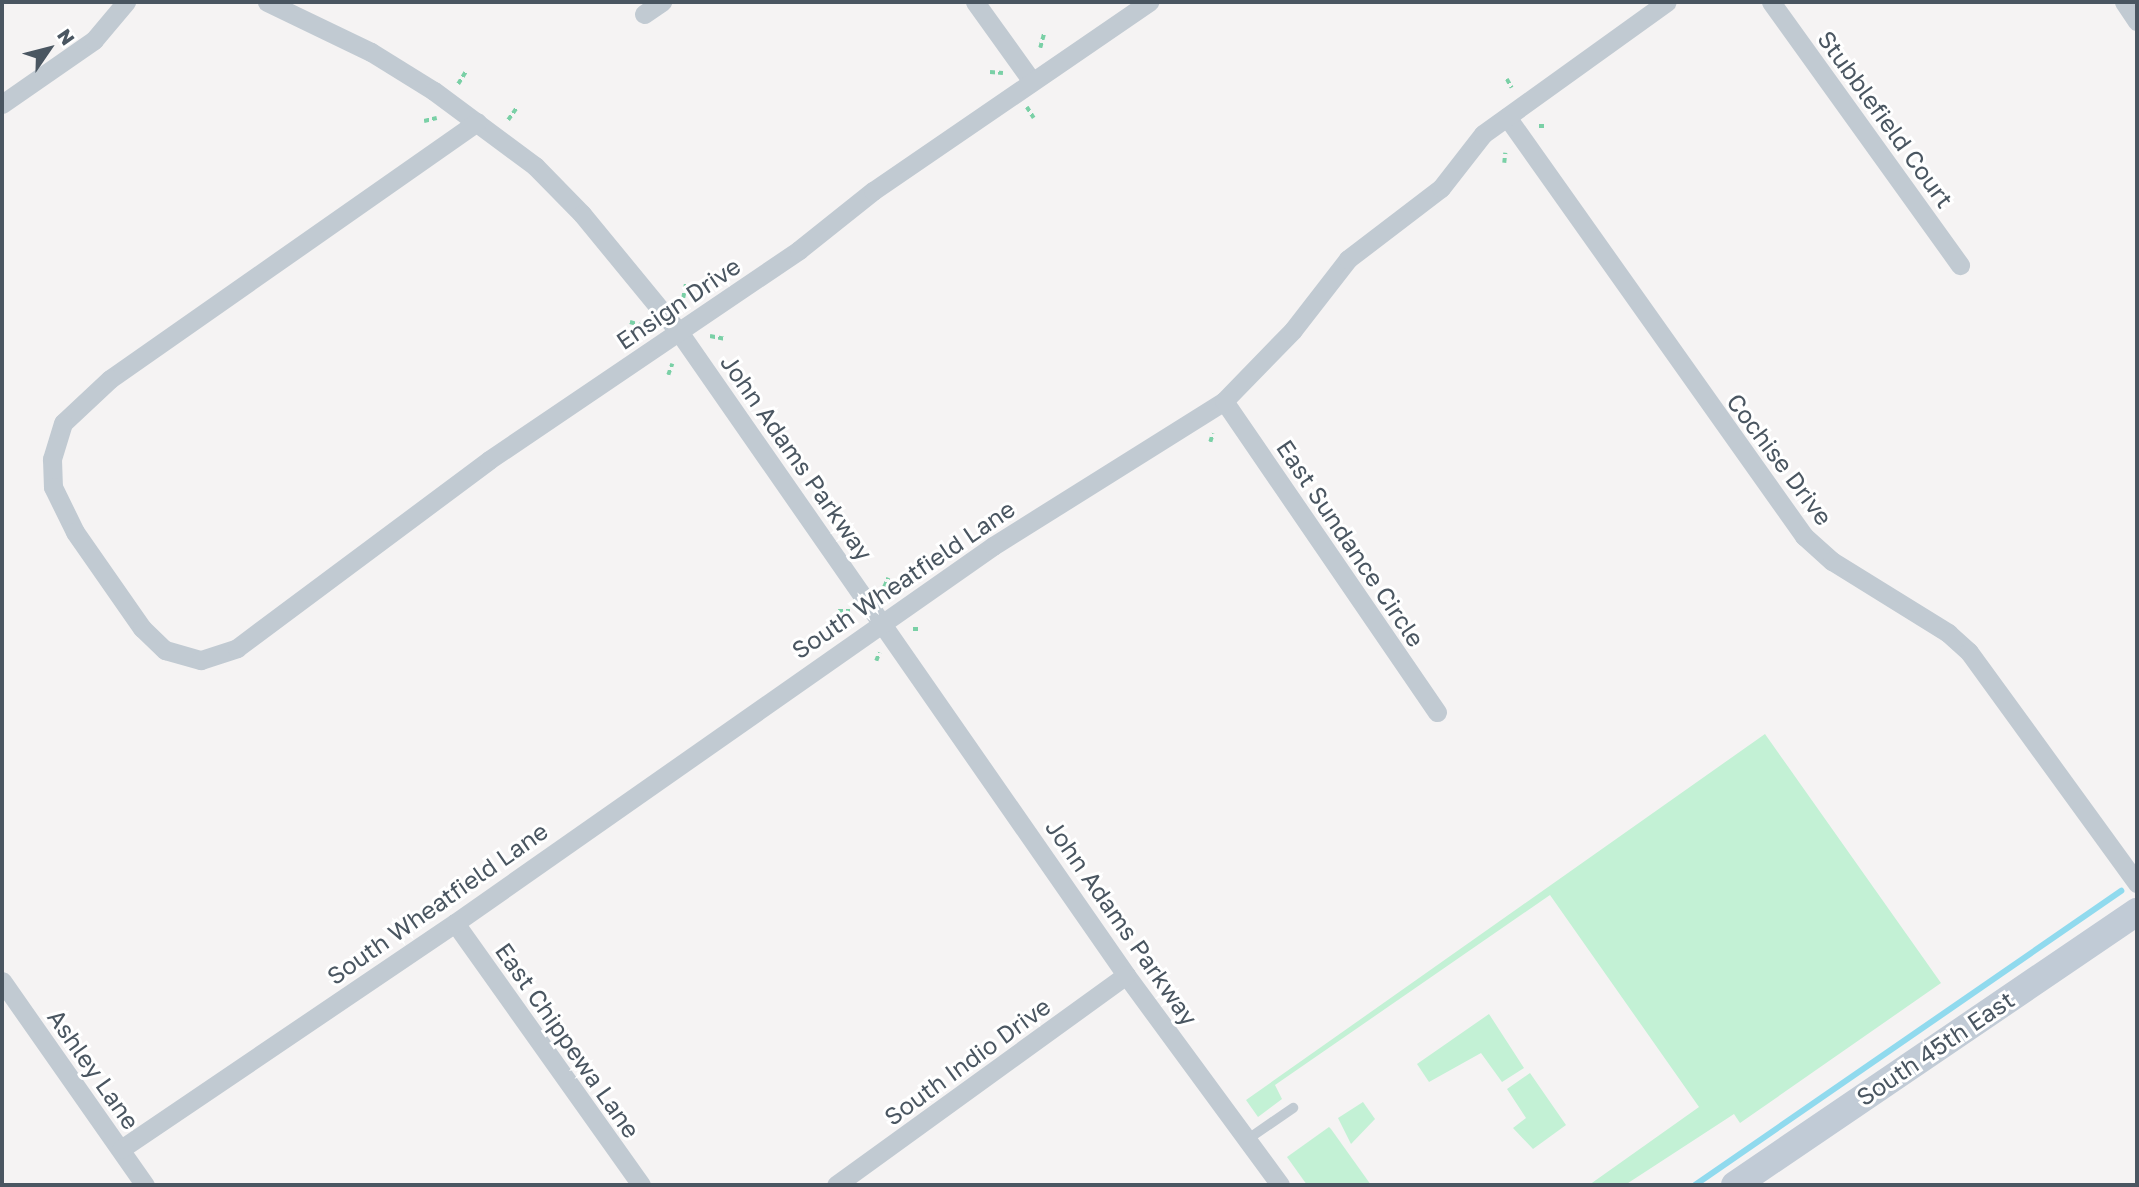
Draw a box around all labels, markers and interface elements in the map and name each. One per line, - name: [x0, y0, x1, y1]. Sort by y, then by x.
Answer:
- north arrow: [14, 14, 84, 84]
- text: N: [53, 24, 80, 49]
- street label: Stubblefield Court: [1812, 25, 1960, 213]
- street label: Ensign Drive: [610, 251, 746, 355]
- street label: John Adams Parkway: [715, 348, 879, 566]
- street label: Cochise Drive: [1721, 388, 1839, 530]
- street label: East Sundance Circle: [1271, 434, 1431, 652]
- street label: South Wheatfield Lane: [786, 494, 1020, 664]
- street label: John Adams Parkway: [1040, 813, 1204, 1031]
- street label: South Wheatfield Lane: [321, 816, 553, 990]
- street label: East Chippewa Lane: [490, 937, 646, 1143]
- street label: South 45th East: [1851, 985, 2019, 1111]
- street label: South Indio Drive: [878, 991, 1056, 1131]
- street label: Ashley Lane: [42, 1003, 146, 1135]

